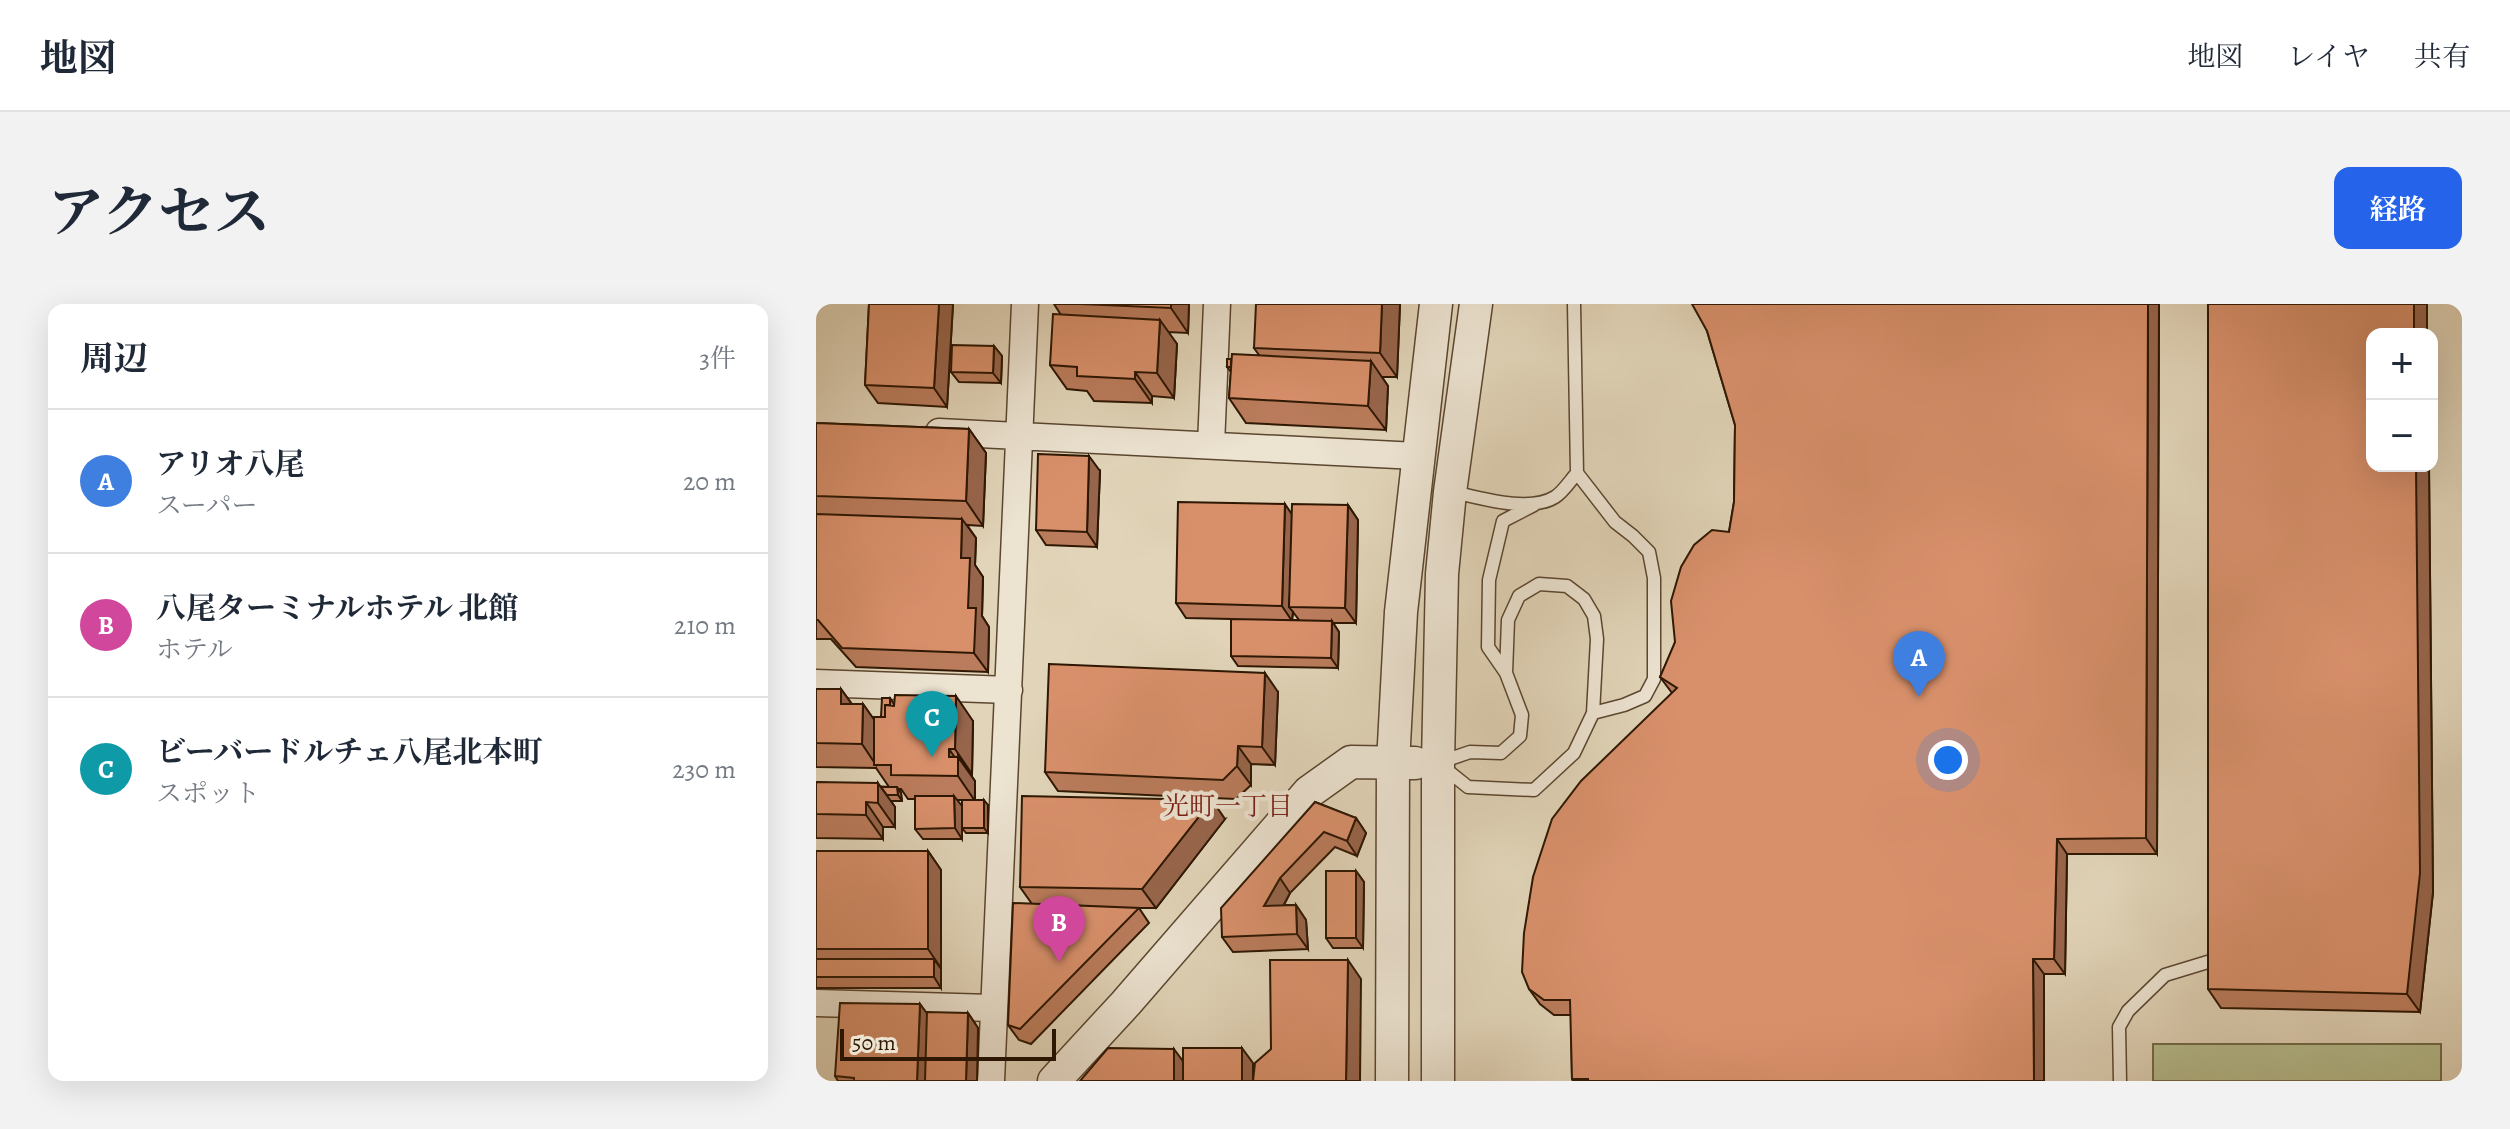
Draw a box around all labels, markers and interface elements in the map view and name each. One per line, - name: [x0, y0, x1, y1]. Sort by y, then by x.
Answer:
- text: 地図: [40, 32, 116, 84]
- text: 地図: [2187, 38, 2243, 76]
- text: レイヤ: [2287, 38, 2370, 76]
- text: 共有: [2414, 38, 2470, 76]
- button: 経路: [2334, 167, 2462, 249]
- text: アクセス: [48, 174, 270, 250]
- map controls: [2366, 328, 2438, 472]
- button: +: [2366, 328, 2438, 400]
- text: 周辺: [80, 335, 148, 382]
- text: 3件: [699, 341, 736, 376]
- button: −: [2366, 400, 2438, 472]
- text: アリオ八尾: [156, 444, 305, 484]
- text: A: [98, 464, 114, 499]
- text: 20 m: [683, 464, 736, 499]
- text: スーパー: [156, 488, 257, 523]
- text: 八尾ターミナルホテル 北館: [156, 588, 518, 628]
- text: B: [98, 608, 114, 643]
- text: 210 m: [674, 608, 736, 643]
- pin: A: [1893, 631, 1945, 697]
- text: ホテル: [156, 632, 233, 667]
- pin: C: [906, 691, 958, 757]
- text: ビーバードルチェ八尾北本町: [156, 732, 542, 772]
- your location: [1928, 740, 1968, 780]
- text: C: [98, 752, 114, 787]
- text: 230 m: [672, 752, 736, 787]
- text: スポット: [156, 776, 260, 811]
- district label: 光町一丁目: [1163, 789, 1293, 824]
- pin: B: [1033, 896, 1085, 962]
- scale bar: [840, 1025, 1056, 1061]
- text: 50 m: [852, 1028, 896, 1058]

